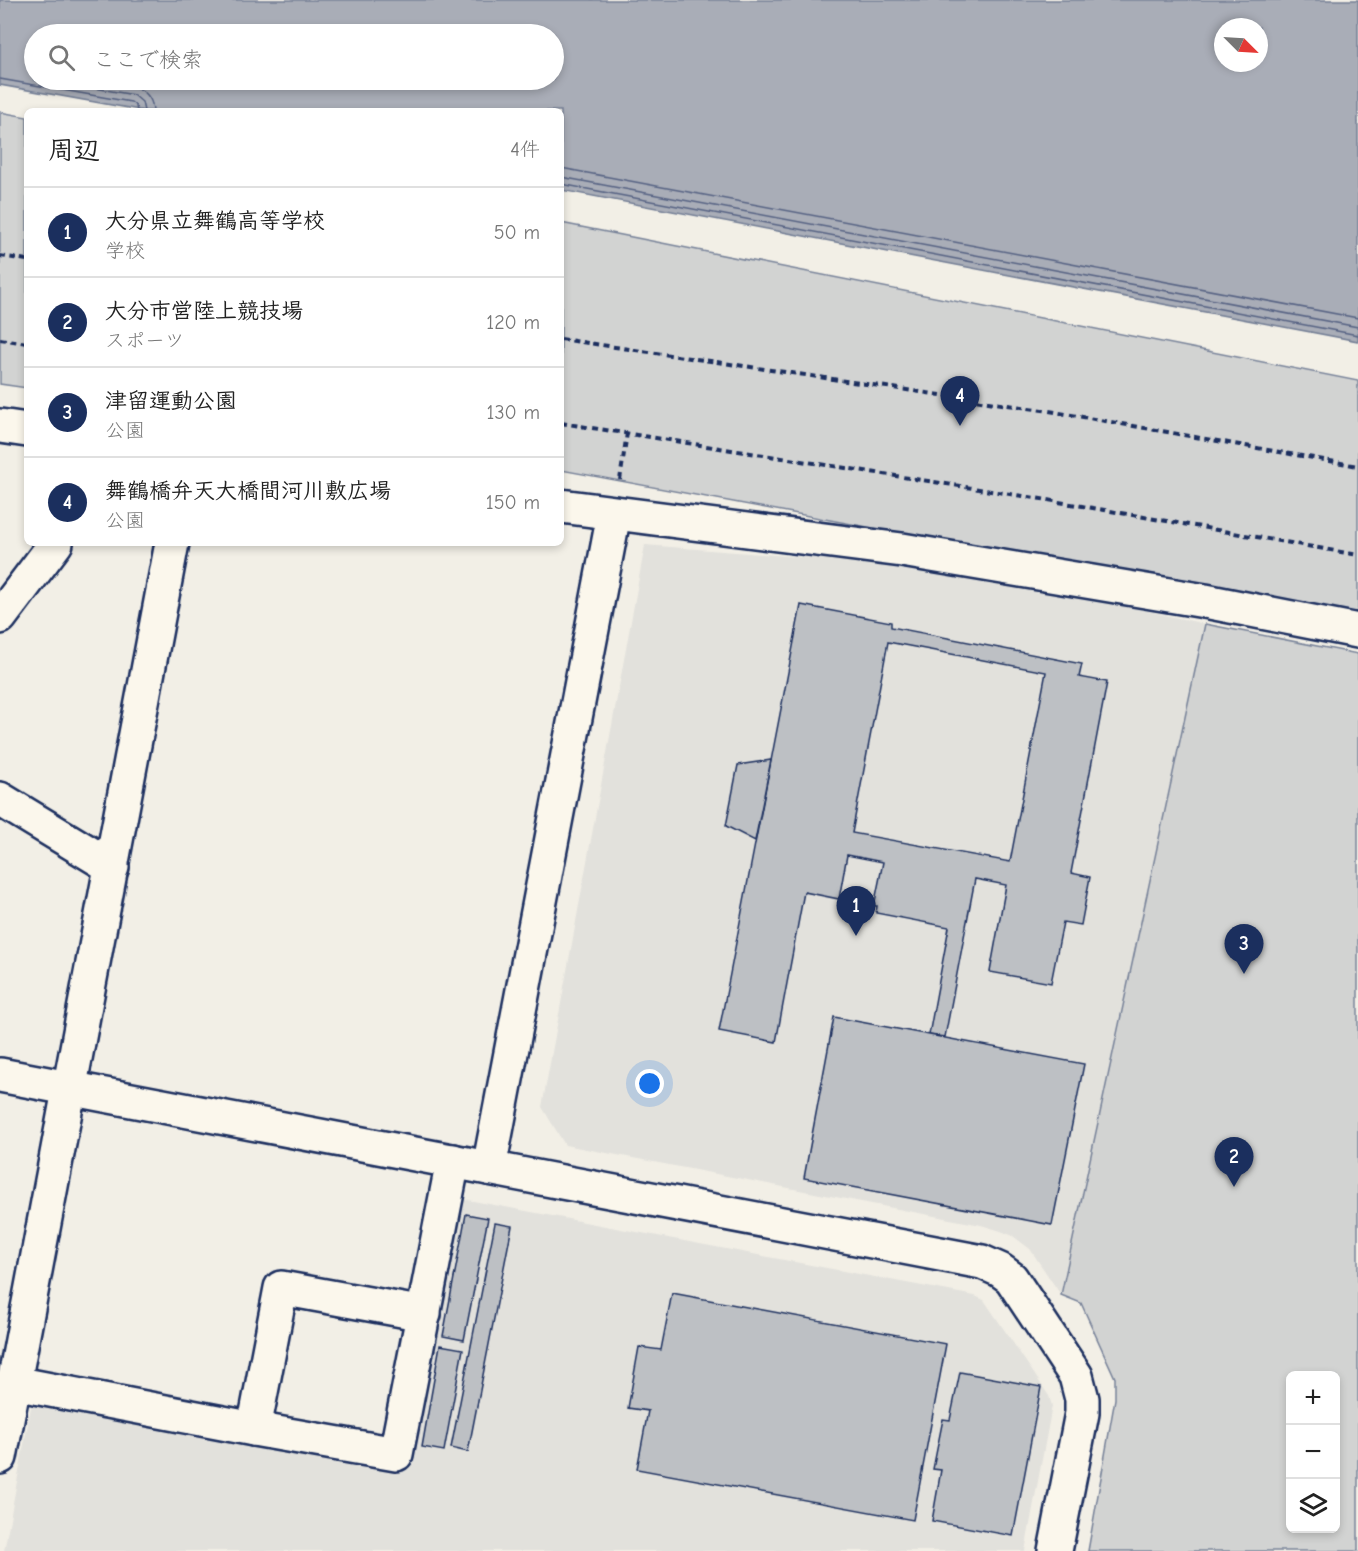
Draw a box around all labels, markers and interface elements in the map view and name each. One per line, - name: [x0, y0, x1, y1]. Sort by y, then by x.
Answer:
- north arrow: [1214, 18, 1268, 72]
- search box: [24, 24, 564, 90]
- icon: search: [45, 41, 78, 74]
- text: ここで検索: [93, 47, 203, 73]
- text: 周辺: [48, 136, 100, 166]
- text: 4件: [510, 138, 540, 161]
- text: 大分県立舞鶴高等学校: [105, 208, 325, 234]
- text: 1: [64, 221, 71, 244]
- text: 50 m: [494, 221, 540, 244]
- text: 学校: [105, 239, 145, 262]
- text: 大分市営陸上競技場: [105, 298, 303, 324]
- text: 2: [63, 311, 72, 334]
- text: 120 m: [486, 311, 540, 334]
- text: スポーツ: [105, 329, 185, 352]
- pin: 4: [940, 376, 980, 426]
- text: 津留運動公園: [105, 388, 237, 414]
- text: 3: [63, 401, 72, 424]
- text: 130 m: [487, 401, 540, 424]
- text: 公園: [105, 419, 145, 442]
- text: 舞鶴橋弁天大橋間河川敷広場: [105, 478, 391, 504]
- text: 4: [63, 491, 72, 514]
- text: 150 m: [486, 491, 540, 514]
- text: 公園: [105, 509, 145, 532]
- pin: 1: [836, 886, 876, 936]
- pin: 3: [1224, 924, 1264, 974]
- your location: [635, 1069, 664, 1098]
- pin: 2: [1214, 1138, 1254, 1187]
- map controls: [1286, 1371, 1340, 1533]
- button: +: [1286, 1371, 1340, 1425]
- button: −: [1286, 1425, 1340, 1479]
- button: layers: [1286, 1479, 1340, 1533]

